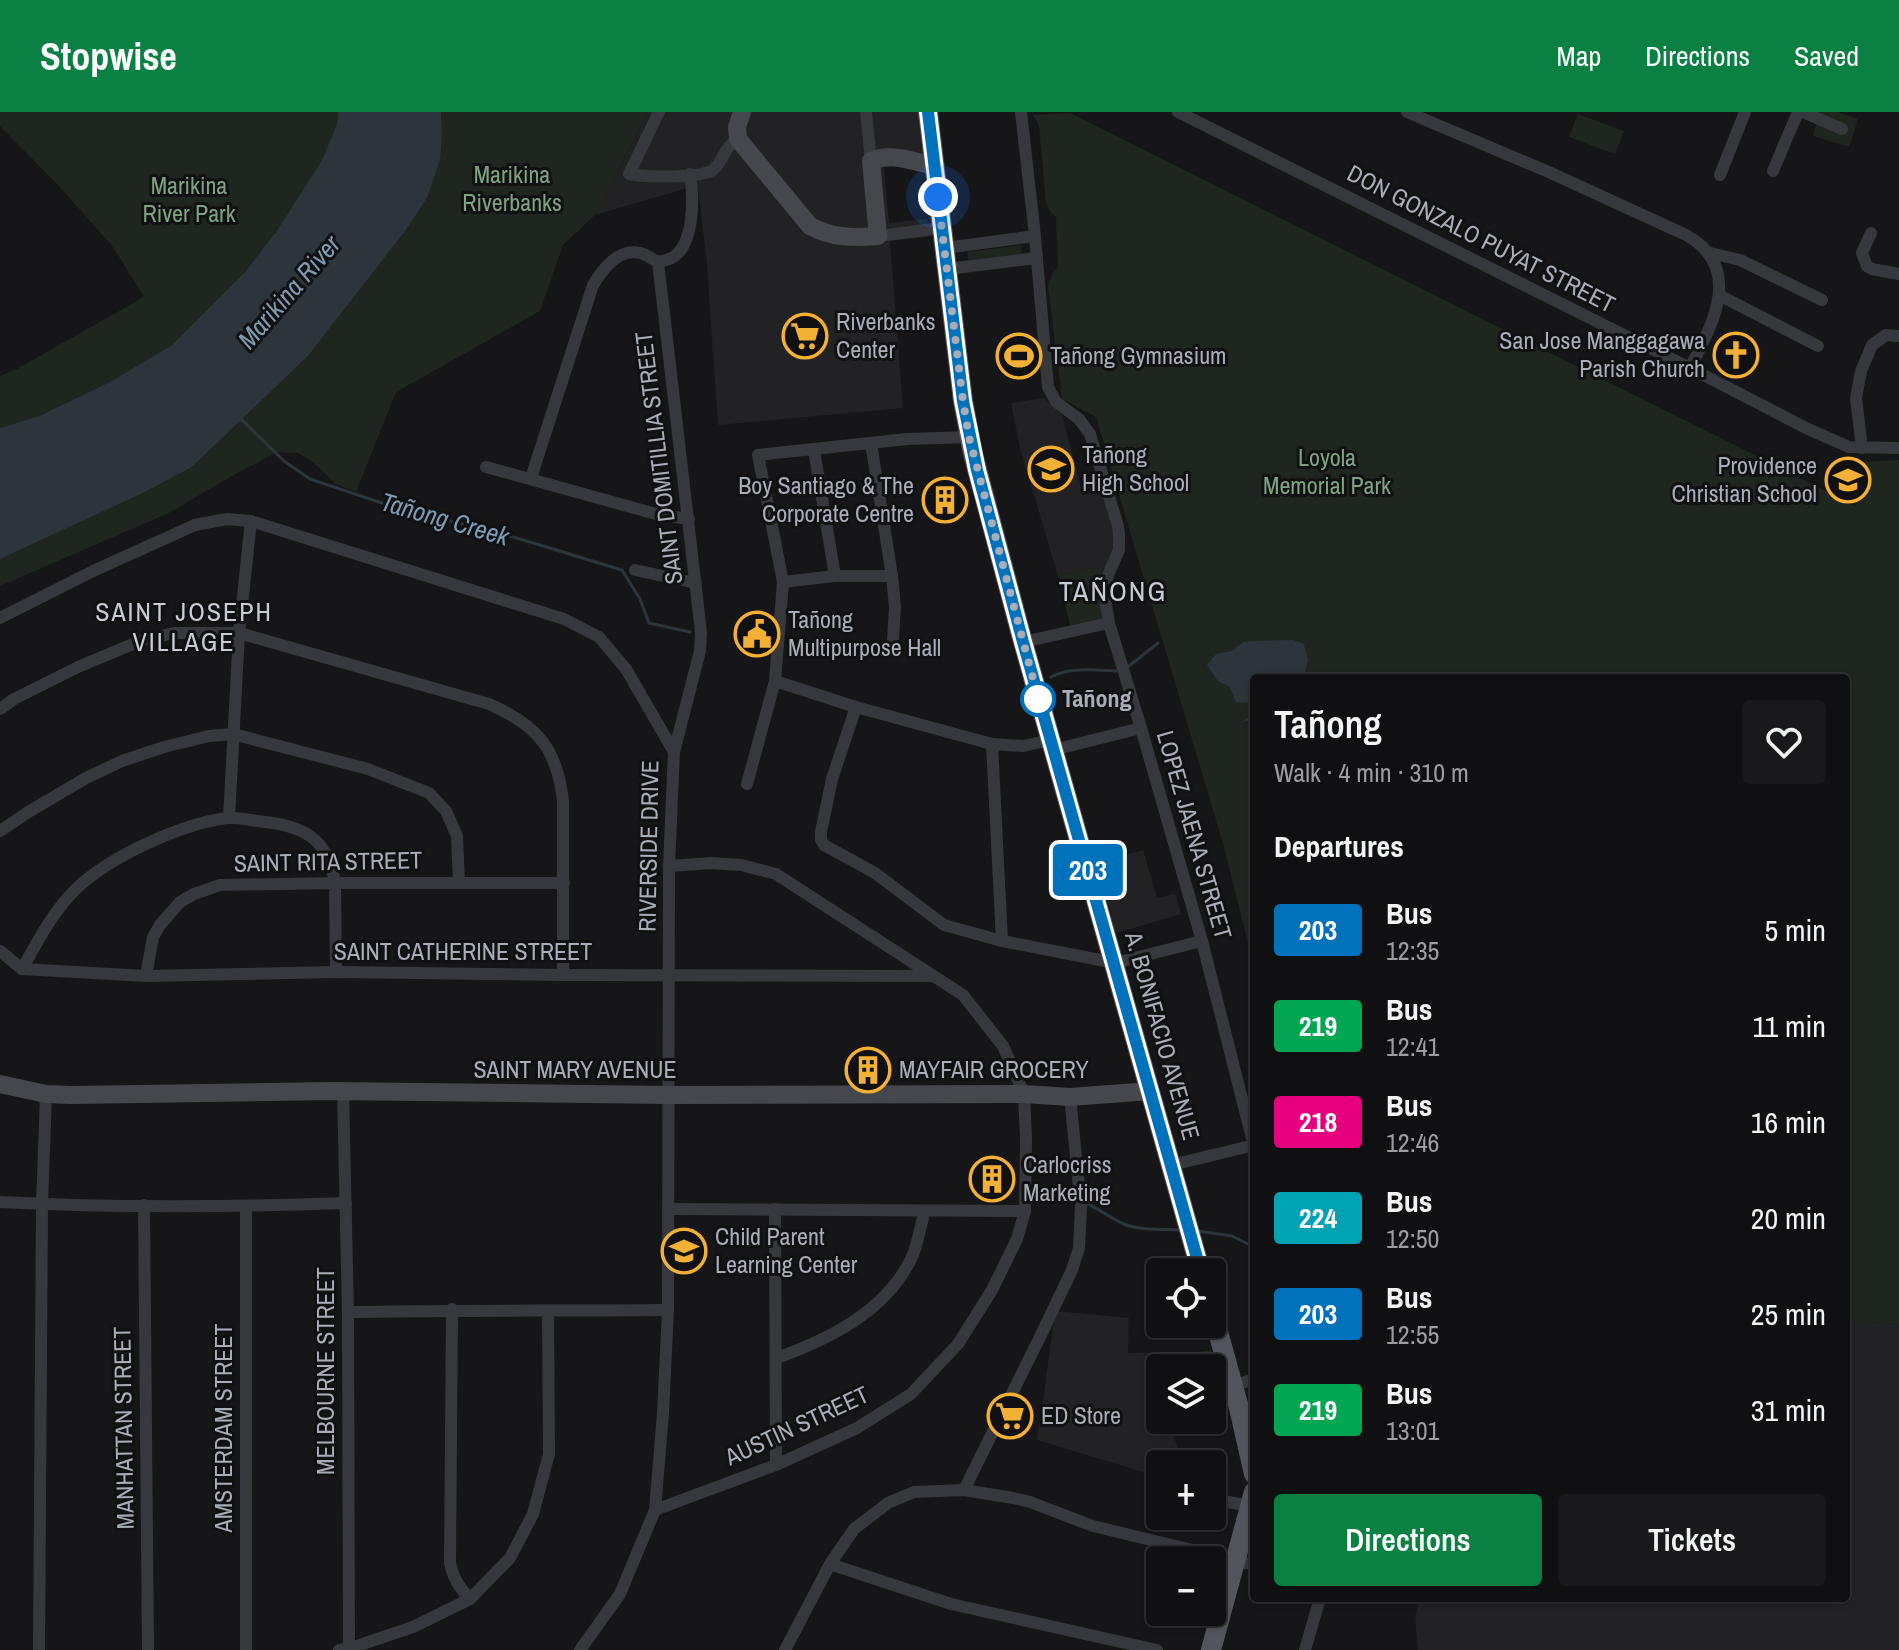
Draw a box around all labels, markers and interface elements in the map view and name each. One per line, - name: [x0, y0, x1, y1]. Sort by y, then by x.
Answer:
- text: Stopwise: [40, 31, 177, 82]
- text: Map: [1557, 37, 1601, 75]
- text: Directions: [1645, 37, 1750, 75]
- text: Saved: [1794, 37, 1859, 75]
- street label: DON GONZALO PUYAT STREET: [1342, 157, 1621, 320]
- park label: Marikina Riverbanks: [462, 158, 562, 218]
- park label: Marikina River Park: [143, 169, 236, 229]
- your location: [918, 177, 958, 217]
- water label: Marikina River: [230, 227, 348, 356]
- place label: Riverbanks Center: [836, 305, 936, 365]
- supermarket icon: Riverbanks Center: [781, 312, 829, 360]
- place label: San Jose Manggagawa Parish Church: [1499, 324, 1705, 384]
- street label: SAINT DOMITILLIA STREET: [627, 330, 689, 586]
- church icon: San Jose Manggagawa Parish Church: [1712, 331, 1760, 379]
- sports icon: Tañong Gymnasium: [995, 332, 1043, 380]
- place label: Tañong Gymnasium: [1050, 339, 1227, 371]
- place label: Tañong High School: [1082, 438, 1189, 498]
- park label: Loyola Memorial Park: [1263, 441, 1391, 501]
- school or university icon: Tañong High School: [1027, 445, 1075, 493]
- place label: Providence Christian School: [1672, 449, 1817, 509]
- school or university icon: Providence Christian School: [1824, 456, 1872, 504]
- place label: Boy Santiago & The Corporate Centre: [738, 469, 914, 529]
- building icon: Boy Santiago & The Corporate Centre: [921, 476, 969, 524]
- water label: Tañong Creek: [377, 483, 515, 554]
- district label: TAÑONG: [1059, 572, 1167, 610]
- district label: SAINT JOSEPH VILLAGE: [95, 594, 273, 659]
- place label: Tañong Multipurpose Hall: [788, 603, 941, 663]
- public building icon: Tañong Multipurpose Hall: [733, 610, 781, 658]
- marker: Tañong: [1021, 682, 1055, 716]
- place label: Tañong: [1062, 682, 1132, 714]
- text: Tañong: [1274, 699, 1382, 750]
- button: heart: [1742, 700, 1826, 784]
- street label: LOPEZ JAENA STREET: [1150, 727, 1240, 943]
- text: Walk · 4 min · 310 m: [1274, 755, 1469, 790]
- street label: RIVERSIDE DRIVE: [631, 760, 665, 932]
- text: Departures: [1274, 826, 1404, 866]
- street label: SAINT RITA STREET: [233, 843, 423, 879]
- line badge: 203: [1042, 844, 1134, 896]
- text: 203: [1069, 851, 1107, 889]
- text: Bus: [1386, 893, 1432, 933]
- text: 5 min: [1764, 910, 1826, 950]
- text: 203: [1299, 911, 1337, 949]
- street label: A. BONIFACIO AVENUE: [1118, 927, 1208, 1144]
- text: 12:35: [1386, 933, 1439, 968]
- street label: SAINT CATHERINE STREET: [334, 935, 592, 967]
- text: Bus: [1386, 989, 1432, 1029]
- text: 11 min: [1753, 1006, 1826, 1046]
- text: 219: [1299, 1007, 1337, 1045]
- text: 12:41: [1386, 1029, 1439, 1064]
- building icon: MAYFAIR GROCERY: [844, 1046, 892, 1094]
- street label: SAINT MARY AVENUE: [473, 1053, 677, 1085]
- place label: MAYFAIR GROCERY: [899, 1053, 1089, 1085]
- text: Bus: [1386, 1085, 1432, 1125]
- text: 16 min: [1751, 1102, 1826, 1142]
- text: 218: [1299, 1103, 1337, 1141]
- text: 12:46: [1386, 1125, 1439, 1160]
- place label: Carlocriss Marketing: [1023, 1148, 1112, 1208]
- building icon: Carlocriss Marketing: [968, 1155, 1016, 1203]
- text: Bus: [1386, 1181, 1432, 1221]
- text: 20 min: [1751, 1198, 1826, 1238]
- text: 224: [1299, 1199, 1337, 1237]
- place label: Child Parent Learning Center: [715, 1220, 858, 1280]
- text: 12:50: [1386, 1221, 1439, 1256]
- school or university icon: Child Parent Learning Center: [660, 1227, 708, 1275]
- map controls: [1146, 1258, 1226, 1626]
- button: locate: [1146, 1258, 1226, 1338]
- street label: MELBOURNE STREET: [309, 1267, 341, 1475]
- text: Bus: [1386, 1277, 1432, 1317]
- text: 25 min: [1751, 1294, 1826, 1334]
- text: 203: [1299, 1295, 1337, 1333]
- text: 12:55: [1386, 1317, 1439, 1352]
- street label: AMSTERDAM STREET: [207, 1324, 239, 1533]
- street label: MANHATTAN STREET: [105, 1326, 141, 1530]
- button: layers: [1146, 1354, 1226, 1434]
- text: Bus: [1386, 1373, 1432, 1413]
- street label: AUSTIN STREET: [719, 1378, 874, 1473]
- text: 31 min: [1751, 1390, 1826, 1430]
- text: 219: [1299, 1391, 1337, 1429]
- supermarket icon: ED Store: [986, 1392, 1034, 1440]
- place label: ED Store: [1041, 1399, 1121, 1431]
- text: 13:01: [1386, 1413, 1439, 1448]
- button: +: [1146, 1450, 1226, 1530]
- button: Directions: [1274, 1494, 1542, 1586]
- button: Tickets: [1558, 1494, 1826, 1586]
- button: −: [1146, 1546, 1226, 1626]

